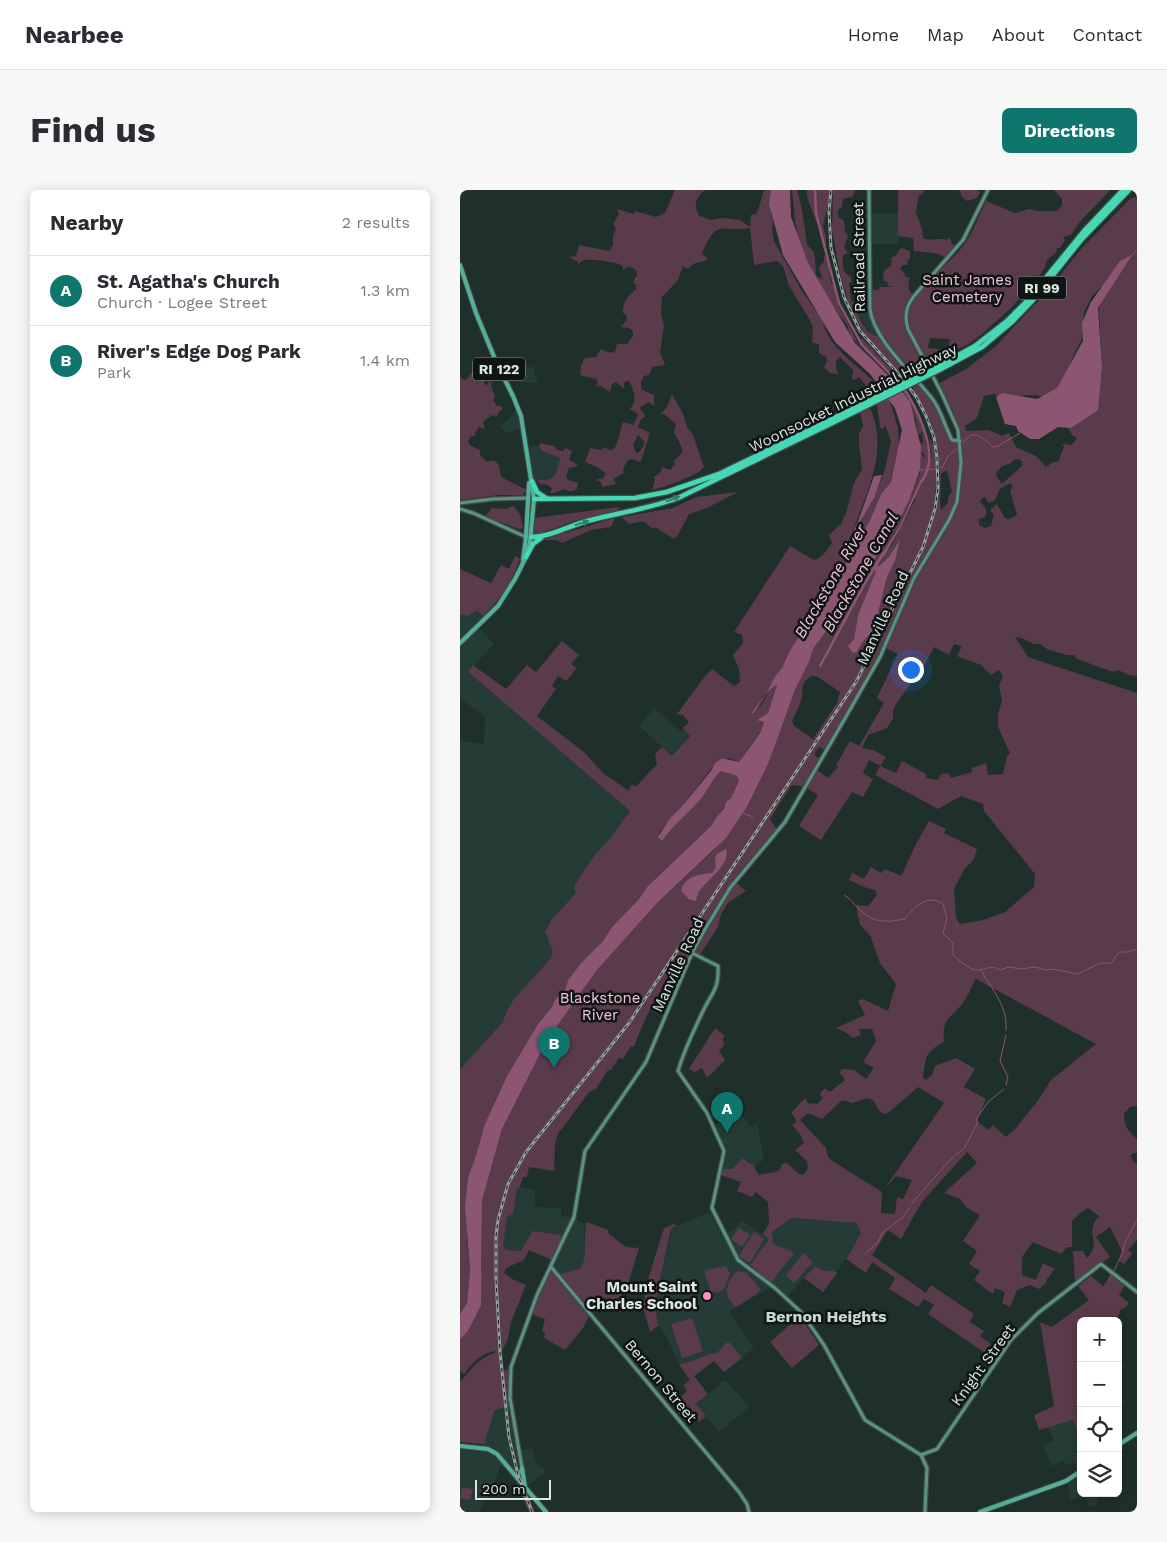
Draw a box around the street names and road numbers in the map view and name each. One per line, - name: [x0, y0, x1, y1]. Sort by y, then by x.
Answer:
- street label: Railroad Street: [849, 201, 869, 312]
- road number: RI 99: [1018, 276, 1066, 300]
- street label: Woonsocket Industrial Highway: [746, 340, 960, 456]
- road number: RI 122: [473, 358, 525, 380]
- street label: Manville Road: [853, 568, 913, 668]
- street label: Manville Road: [648, 915, 708, 1015]
- street label: Knight Street: [947, 1320, 1019, 1409]
- street label: Bernon Street: [621, 1336, 701, 1427]

